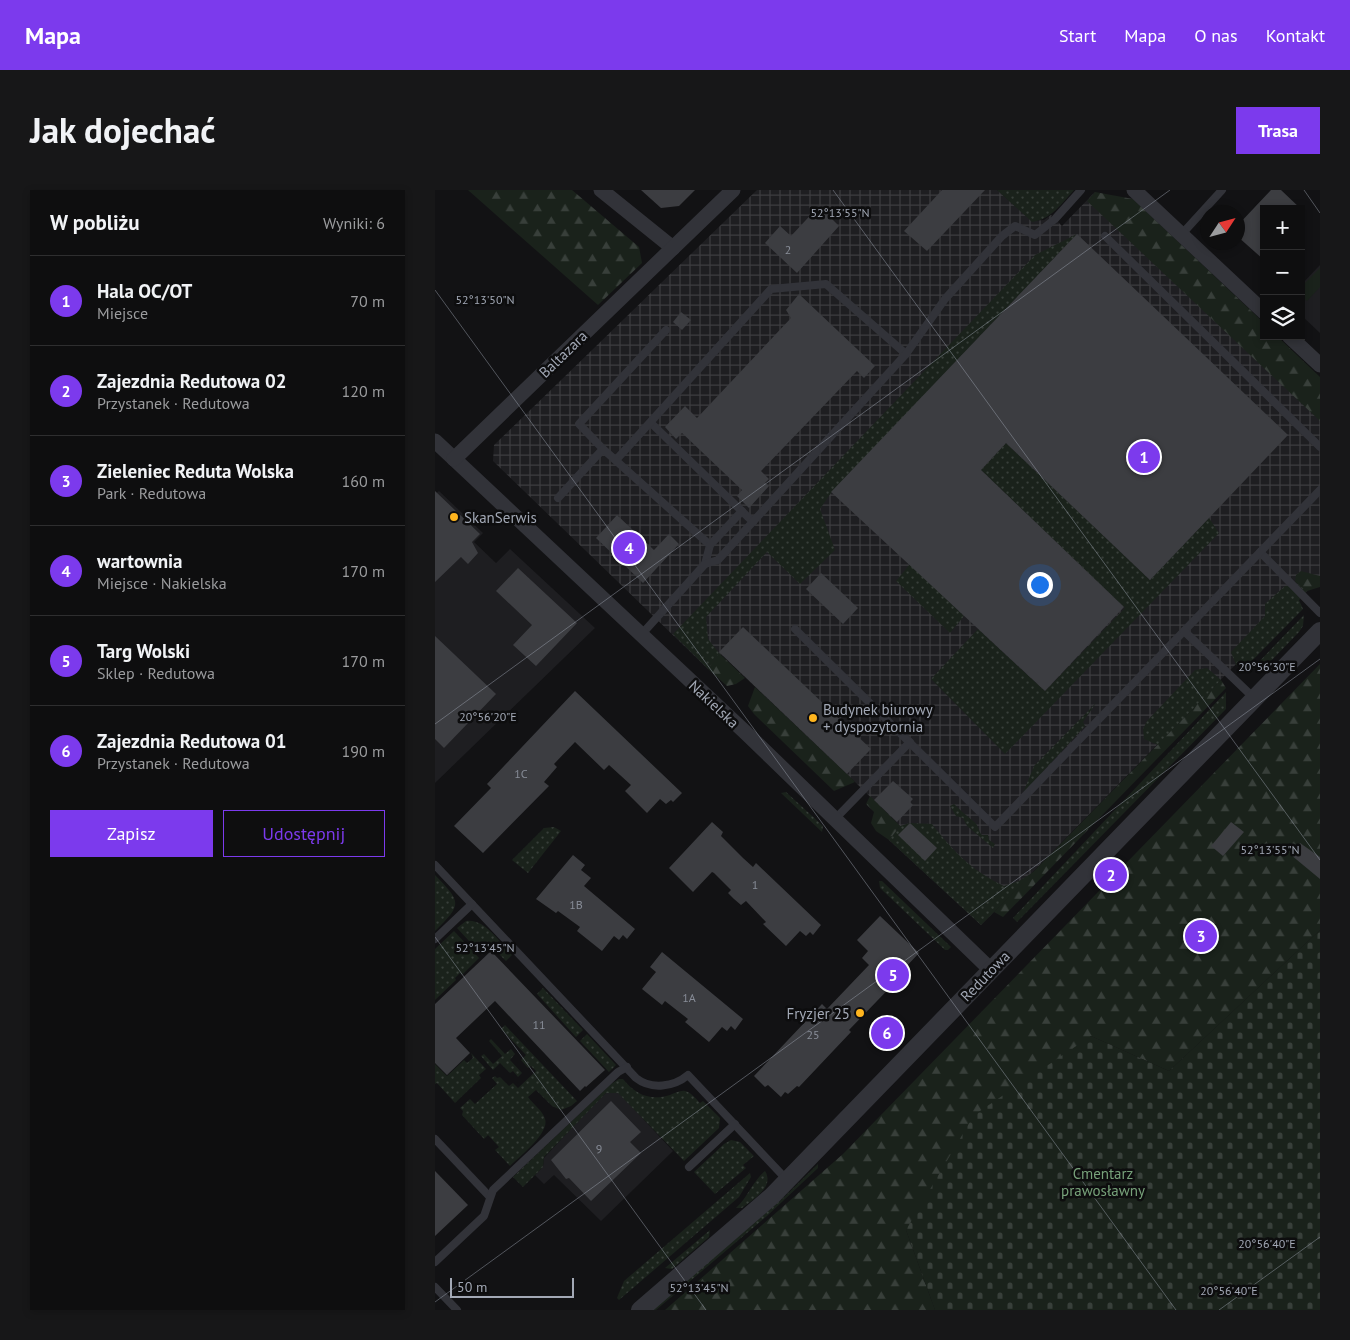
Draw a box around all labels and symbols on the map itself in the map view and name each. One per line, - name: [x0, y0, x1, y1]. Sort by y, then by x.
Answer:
- text: 52°13'55"N: [810, 205, 870, 220]
- north arrow: [1200, 205, 1245, 250]
- house number: 2: [785, 242, 791, 257]
- text: 52°13'50"N: [455, 292, 515, 307]
- street label: Baltazara: [535, 326, 591, 382]
- pin: 1: [1128, 438, 1160, 476]
- place label: SkanSerwis: [464, 508, 537, 527]
- marker: SkanSerwis: [448, 511, 460, 523]
- pin: 4: [613, 529, 645, 567]
- your location: [1027, 572, 1053, 598]
- text: 20°56'30"E: [1238, 659, 1296, 674]
- street label: Nakielska: [685, 676, 743, 732]
- place label: Budynek biurowy + dyspozytornia: [823, 700, 933, 736]
- text: 20°56'20"E: [459, 709, 517, 724]
- marker: Budynek biurowy + dyspozytornia: [807, 712, 819, 724]
- house number: 1C: [514, 766, 528, 781]
- text: 52°13'55"N: [1240, 842, 1300, 857]
- pin: 2: [1095, 856, 1127, 894]
- house number: 1: [752, 877, 758, 892]
- house number: 1B: [569, 897, 583, 912]
- pin: 3: [1185, 917, 1217, 955]
- text: 52°13'45"N: [455, 940, 515, 955]
- street label: Redutowa: [956, 947, 1014, 1005]
- pin: 5: [877, 956, 909, 994]
- house number: 1A: [682, 990, 696, 1005]
- place label: Fryzjer 25: [787, 1004, 850, 1023]
- marker: Fryzjer 25: [854, 1007, 866, 1019]
- pin: 6: [871, 1014, 903, 1052]
- house number: 11: [532, 1017, 546, 1032]
- house number: 25: [806, 1027, 820, 1042]
- house number: 9: [596, 1141, 602, 1156]
- park label: Cmentarz prawosławny: [1061, 1164, 1145, 1200]
- text: 20°56'40"E: [1238, 1236, 1296, 1251]
- scale bar: [450, 1275, 574, 1298]
- text: 52°13'45"N: [669, 1280, 729, 1295]
- text: 20°56'40"E: [1200, 1283, 1258, 1298]

